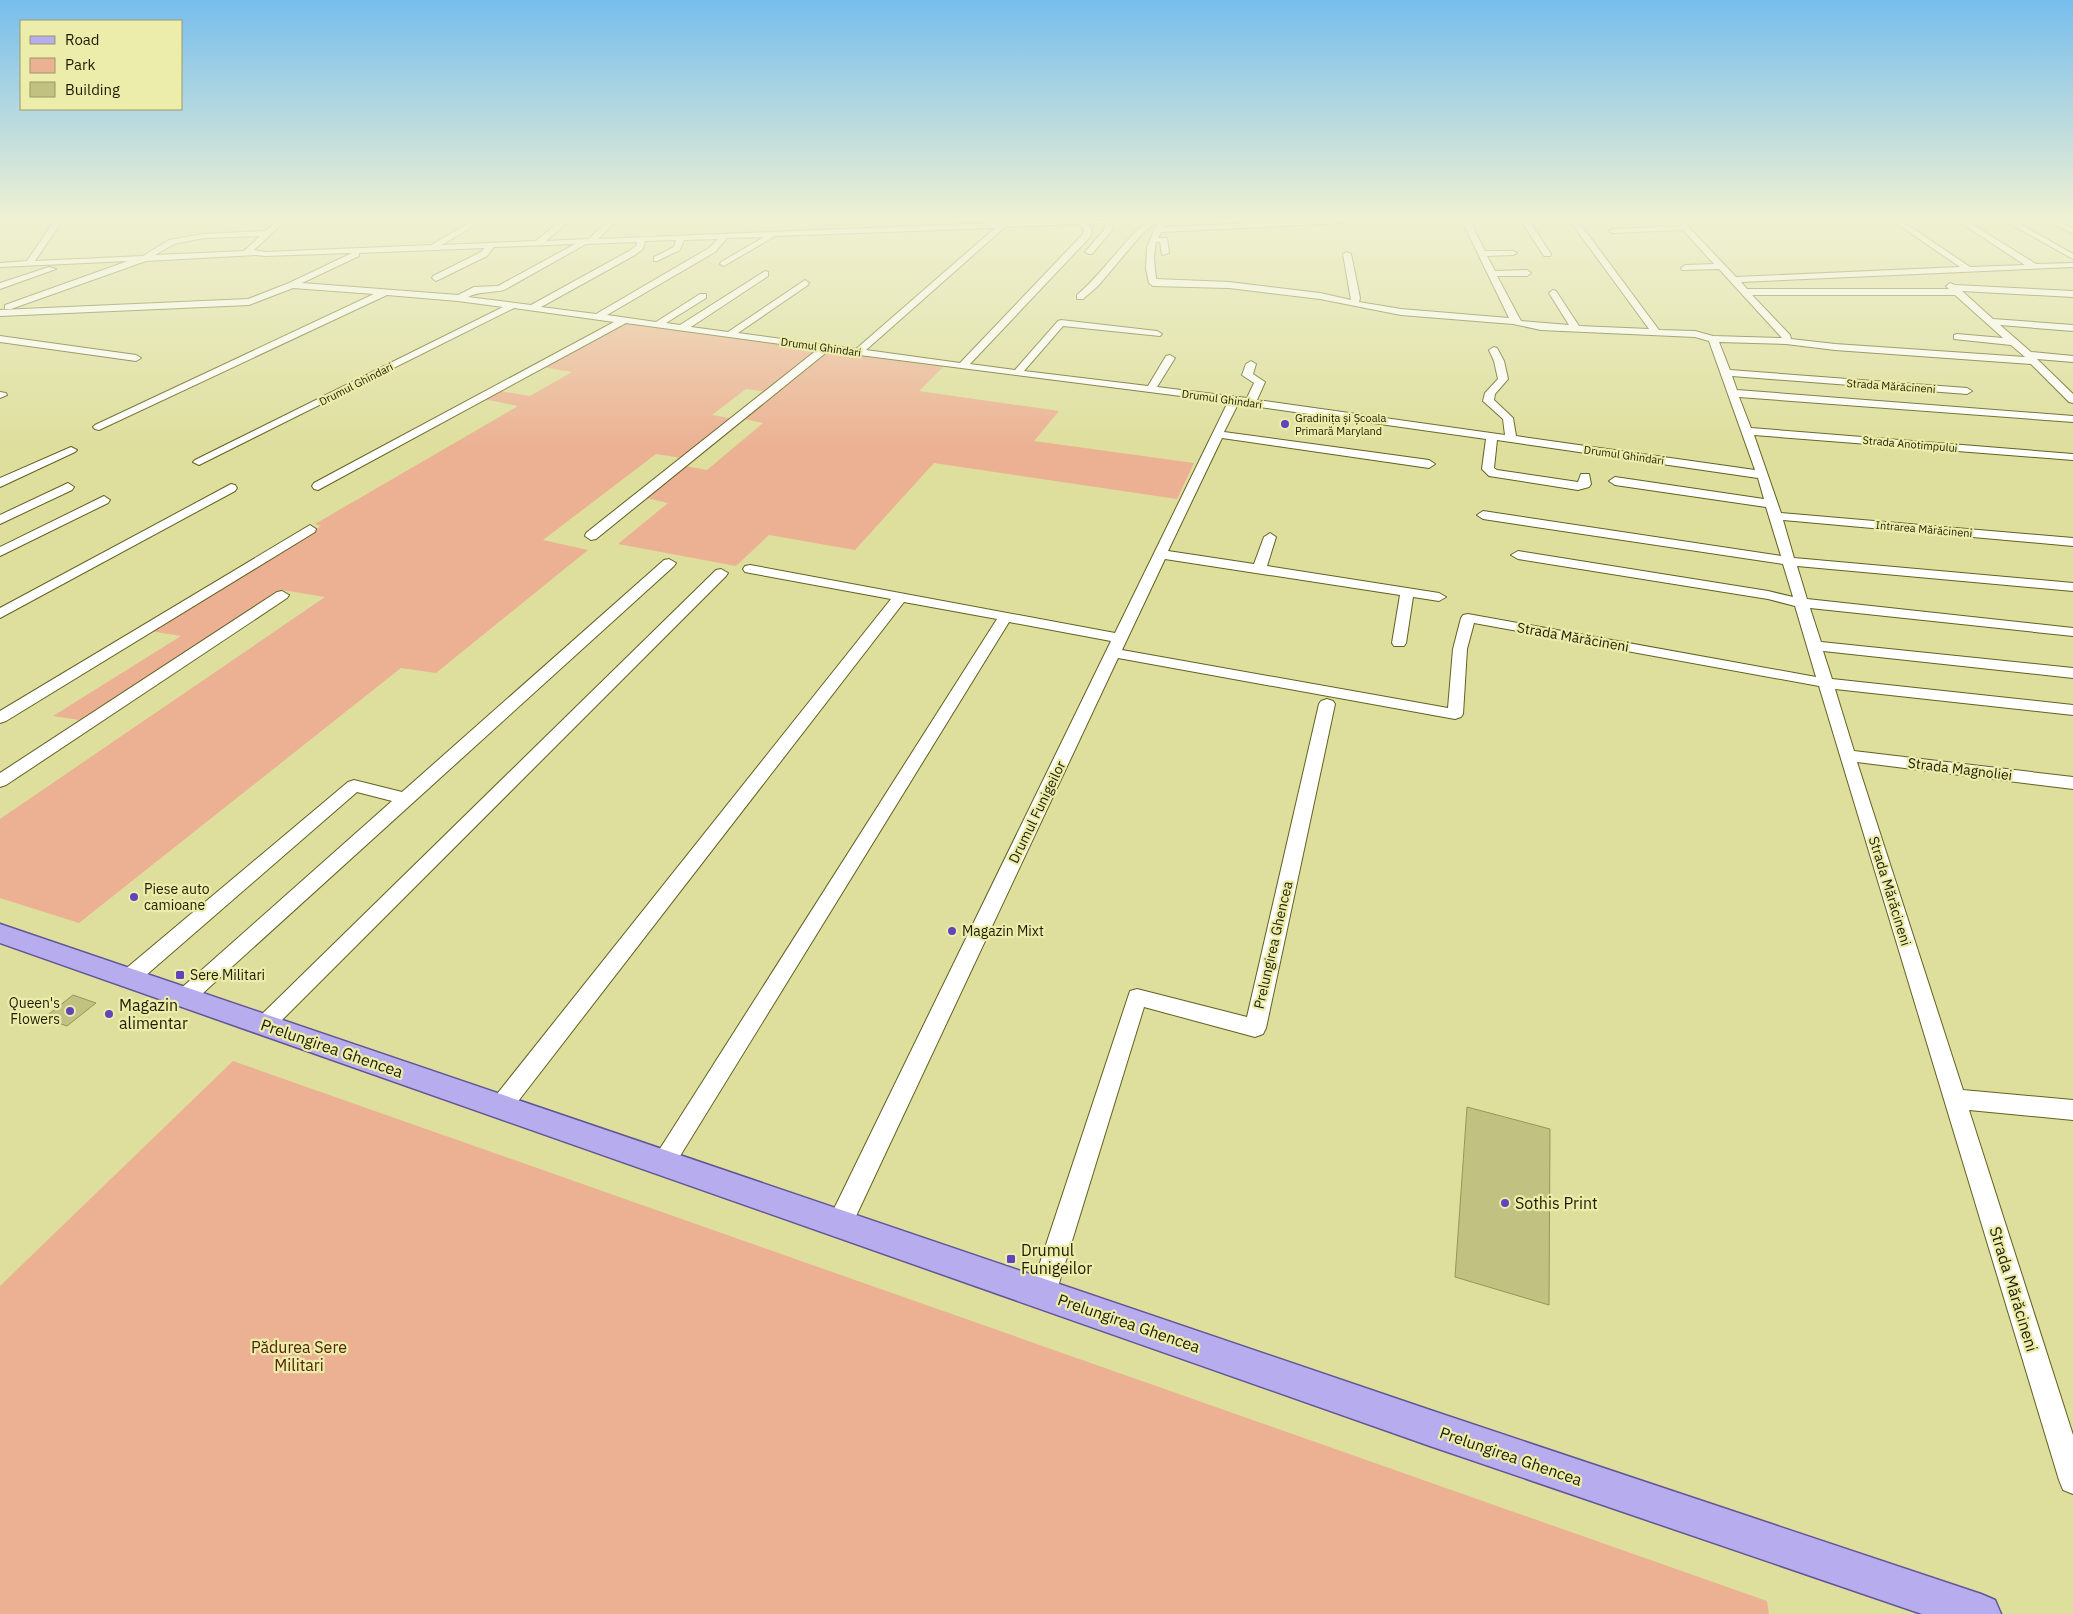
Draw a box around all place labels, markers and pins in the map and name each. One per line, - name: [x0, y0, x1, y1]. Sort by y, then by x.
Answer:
- place label: Gradinița și Școala Primară Maryland: [1295, 411, 1387, 438]
- marker: Gradinița și Școala Primară Maryland: [1279, 418, 1291, 430]
- place label: Piese auto camioane: [144, 880, 210, 914]
- marker: Piese auto camioane: [128, 891, 140, 903]
- place label: Magazin Mixt: [962, 922, 1044, 940]
- marker: Magazin Mixt: [946, 925, 958, 937]
- place label: Sere Militari: [190, 966, 265, 984]
- marker: Sere Militari: [174, 969, 186, 981]
- place label: Queen's Flowers: [9, 994, 60, 1028]
- place label: Magazin alimentar: [119, 995, 188, 1033]
- marker: Queen's Flowers: [64, 1005, 76, 1017]
- marker: Magazin alimentar: [103, 1008, 115, 1020]
- place label: Sothis Print: [1515, 1193, 1598, 1213]
- marker: Sothis Print: [1499, 1197, 1511, 1209]
- place label: Drumul Funigeilor: [1021, 1240, 1092, 1278]
- marker: Drumul Funigeilor: [1005, 1253, 1017, 1265]

